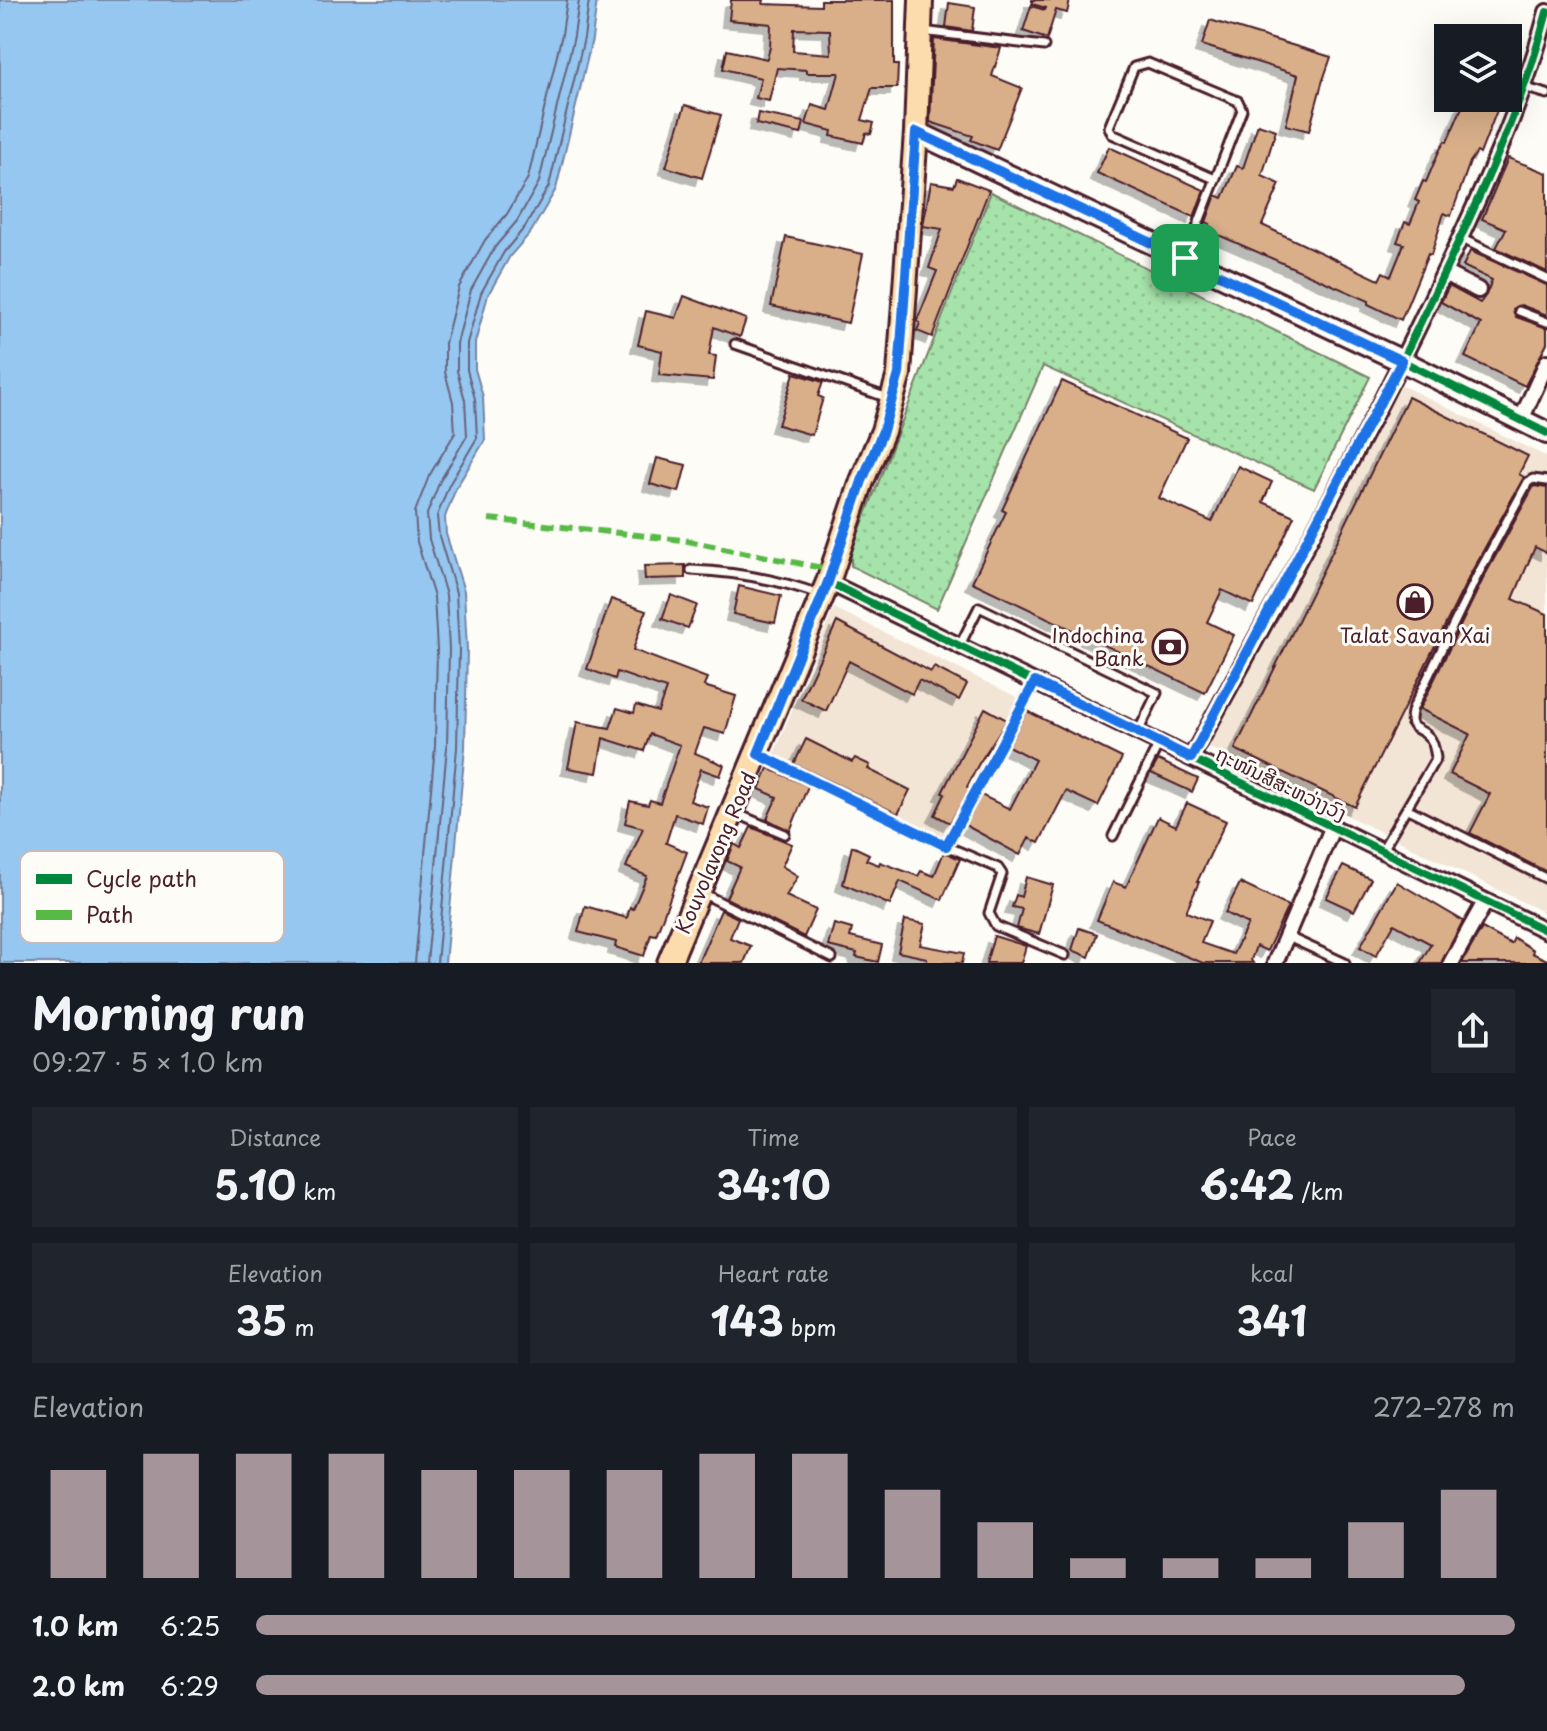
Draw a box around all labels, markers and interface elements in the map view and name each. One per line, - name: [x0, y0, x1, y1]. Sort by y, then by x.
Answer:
- map controls: [1434, 24, 1522, 112]
- button: layers: [1434, 24, 1522, 112]
- pin: [1151, 224, 1219, 292]
- icon: arrive: [1163, 236, 1207, 280]
- shop icon: Talat Savan Xai: [1396, 583, 1434, 621]
- place label: Indochina Bank: [1052, 620, 1144, 673]
- place label: Talat Savan Xai: [1340, 620, 1490, 650]
- bank icon: Indochina Bank: [1151, 628, 1189, 666]
- street label: ຖະໜົນສີສະຫວ່າງວົງ: [1211, 738, 1352, 828]
- street label: Kouvolavong Road: [667, 767, 763, 939]
- legend: [20, 851, 284, 943]
- text: Cycle path: [86, 861, 197, 894]
- text: Path: [86, 897, 134, 930]
- text: Morning run: [32, 979, 306, 1045]
- button: share: [1431, 989, 1515, 1073]
- text: 09:27 · 5 × 1.0 km: [32, 1042, 263, 1081]
- text: Distance: [229, 1120, 321, 1153]
- text: Time: [747, 1120, 799, 1153]
- text: Pace: [1247, 1120, 1297, 1153]
- text: 5.10: [214, 1153, 296, 1214]
- text: 34:10: [716, 1153, 831, 1214]
- text: 6:42: [1200, 1153, 1294, 1214]
- text: km: [296, 1174, 336, 1207]
- text: /km: [1294, 1174, 1344, 1207]
- text: Elevation: [228, 1256, 323, 1289]
- text: Heart rate: [718, 1256, 829, 1289]
- text: kcal: [1250, 1256, 1294, 1289]
- text: 35: [236, 1289, 287, 1350]
- text: 143: [711, 1289, 784, 1350]
- text: 341: [1237, 1289, 1307, 1350]
- text: m: [287, 1310, 315, 1343]
- text: bpm: [784, 1310, 836, 1343]
- text: Elevation: [32, 1387, 144, 1426]
- text: 272–278 m: [1372, 1387, 1515, 1426]
- text: 1.0 km: [32, 1606, 119, 1645]
- text: 6:25: [160, 1606, 220, 1645]
- text: 2.0 km: [32, 1666, 125, 1705]
- text: 6:29: [160, 1666, 219, 1705]

